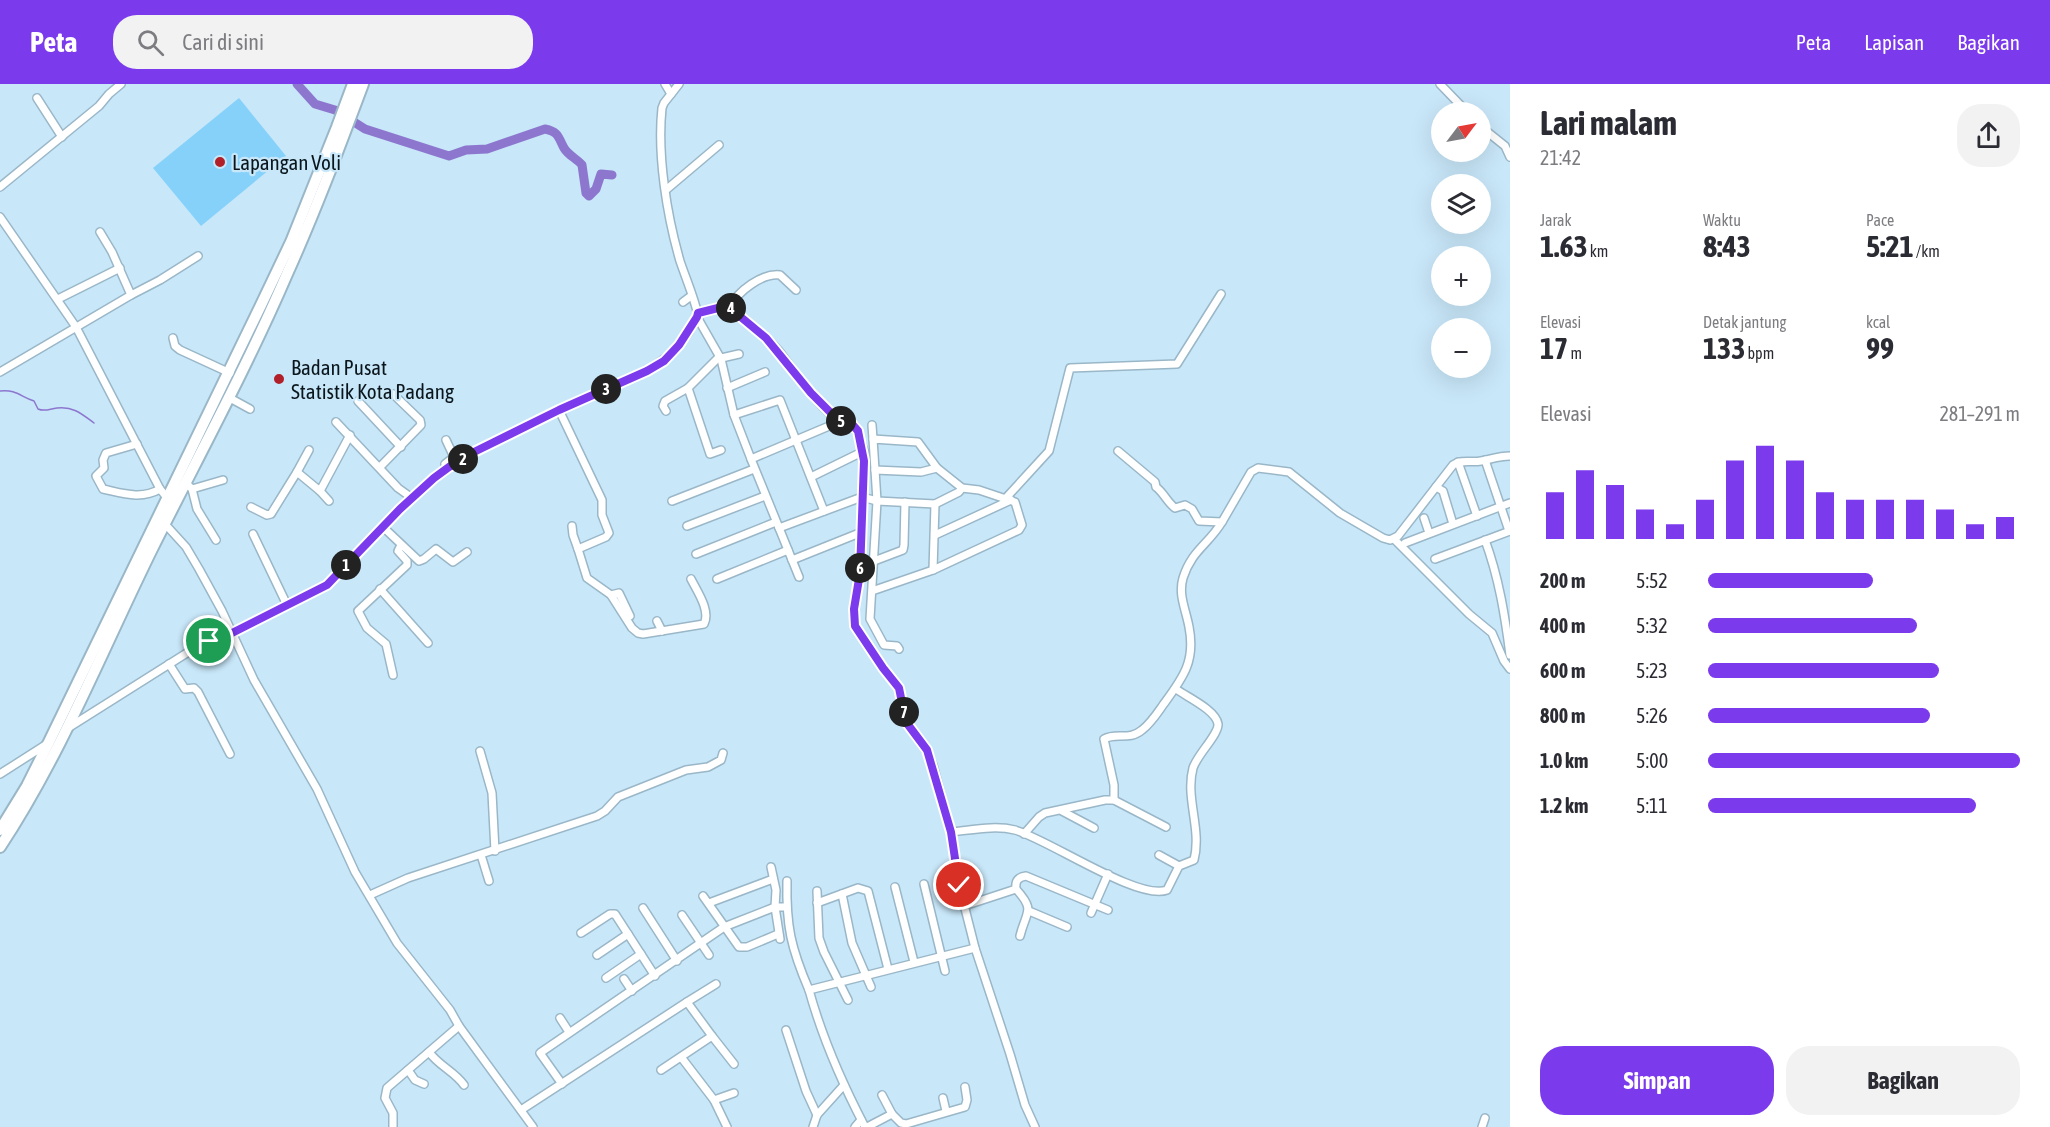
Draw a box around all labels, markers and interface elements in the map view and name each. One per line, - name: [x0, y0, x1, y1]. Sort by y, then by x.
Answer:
- search box: [113, 15, 533, 69]
- text: Peta: [30, 26, 77, 58]
- icon: search: [134, 26, 167, 59]
- text: Cari di sini: [182, 29, 264, 55]
- text: Peta: [1796, 30, 1831, 54]
- text: Lapisan: [1864, 30, 1924, 54]
- text: Bagikan: [1957, 30, 2020, 54]
- north arrow: [1431, 102, 1491, 162]
- map controls: [1431, 102, 1491, 378]
- text: Lari malam: [1540, 104, 1677, 142]
- button: share: [1957, 104, 2020, 167]
- text: 21:42: [1540, 146, 1581, 169]
- place label: Lapangan Voli: [232, 150, 341, 174]
- marker: Lapangan Voli: [213, 155, 227, 169]
- button: layers: [1431, 174, 1491, 234]
- text: Jarak: [1540, 211, 1571, 229]
- text: Waktu: [1703, 211, 1741, 229]
- text: Pace: [1866, 211, 1894, 229]
- text: 1.63: [1540, 229, 1588, 263]
- text: 8:43: [1703, 229, 1751, 263]
- text: 5:21: [1866, 229, 1914, 263]
- text: km: [1588, 242, 1608, 260]
- text: /km: [1914, 242, 1940, 260]
- button: +: [1431, 246, 1491, 306]
- pin: 4: [716, 293, 746, 323]
- text: 4: [727, 299, 735, 317]
- text: Elevasi: [1540, 313, 1581, 331]
- text: Detak jantung: [1703, 313, 1786, 331]
- text: kcal: [1866, 313, 1890, 331]
- button: −: [1431, 318, 1491, 378]
- text: 17: [1540, 331, 1568, 365]
- text: 133: [1703, 331, 1745, 365]
- text: 99: [1866, 331, 1894, 365]
- text: m: [1568, 344, 1582, 362]
- text: bpm: [1745, 344, 1774, 362]
- place label: Badan Pusat Statistik Kota Padang: [291, 355, 454, 403]
- marker: Badan Pusat Statistik Kota Padang: [272, 372, 286, 386]
- pin: 3: [591, 374, 621, 404]
- text: 3: [602, 380, 610, 398]
- text: Elevasi: [1540, 402, 1592, 425]
- text: 281–291 m: [1939, 402, 2020, 425]
- pin: 5: [826, 406, 856, 436]
- text: 5: [837, 412, 845, 430]
- pin: 2: [448, 444, 478, 474]
- text: 2: [459, 450, 467, 468]
- pin: 1: [331, 550, 361, 580]
- pin: 6: [845, 553, 875, 583]
- text: 1: [342, 556, 350, 574]
- text: 6: [856, 559, 864, 577]
- text: 200 m: [1540, 569, 1585, 592]
- text: 5:52: [1636, 569, 1668, 592]
- text: 400 m: [1540, 614, 1585, 637]
- text: 5:32: [1636, 614, 1668, 637]
- pin: [183, 615, 234, 666]
- icon: arrive: [192, 624, 225, 657]
- text: 600 m: [1540, 659, 1585, 682]
- text: 5:23: [1636, 659, 1668, 682]
- pin: 7: [889, 697, 919, 727]
- text: 7: [900, 703, 908, 721]
- text: 800 m: [1540, 704, 1585, 727]
- text: 5:26: [1636, 704, 1668, 727]
- text: 1.0 km: [1540, 749, 1588, 772]
- text: 5:00: [1636, 749, 1668, 772]
- text: 1.2 km: [1540, 794, 1588, 817]
- text: 5:11: [1636, 794, 1668, 817]
- pin: [933, 859, 984, 910]
- icon: check: [942, 868, 975, 901]
- button: Simpan: [1540, 1046, 1774, 1115]
- button: Bagikan: [1786, 1046, 2020, 1115]

